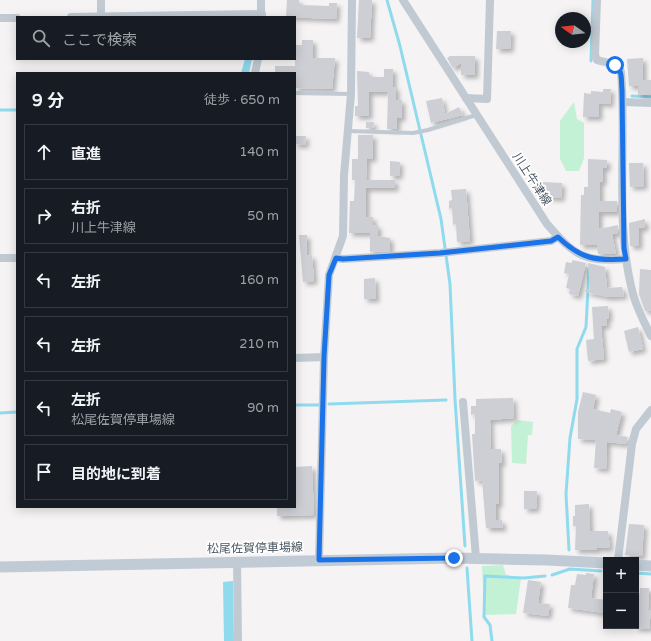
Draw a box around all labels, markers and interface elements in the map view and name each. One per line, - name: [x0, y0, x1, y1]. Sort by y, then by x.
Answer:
- north arrow: [555, 12, 591, 48]
- search box: [16, 16, 296, 60]
- icon: search: [30, 27, 52, 49]
- text: ここで検索: [62, 31, 137, 49]
- route start: [606, 56, 624, 74]
- text: 9 分: [32, 90, 64, 111]
- text: 徒歩 · 650 m: [204, 92, 280, 108]
- icon: ahead: [33, 141, 55, 163]
- text: 140 m: [239, 144, 279, 160]
- text: 直進: [71, 145, 101, 163]
- street label: 川上牛津線: [510, 150, 554, 208]
- text: 右折: [71, 199, 101, 217]
- icon: right: [33, 205, 55, 227]
- text: 50 m: [247, 208, 279, 224]
- text: 川上牛津線: [71, 220, 136, 236]
- icon: left: [33, 269, 55, 291]
- text: 160 m: [239, 272, 279, 288]
- text: 左折: [71, 273, 101, 291]
- icon: left: [33, 333, 55, 355]
- text: 210 m: [239, 336, 279, 352]
- text: 左折: [71, 337, 101, 355]
- text: 左折: [71, 391, 101, 409]
- icon: left: [33, 397, 55, 419]
- text: 90 m: [247, 400, 279, 416]
- text: 松尾佐賀停車場線: [71, 412, 175, 428]
- icon: arrive: [33, 461, 55, 483]
- text: 目的地に到着: [71, 465, 161, 483]
- street label: 松尾佐賀停車場線: [207, 540, 303, 556]
- route end: [445, 549, 463, 567]
- map controls: [603, 557, 639, 629]
- button: +: [603, 557, 639, 593]
- button: −: [603, 593, 639, 629]

